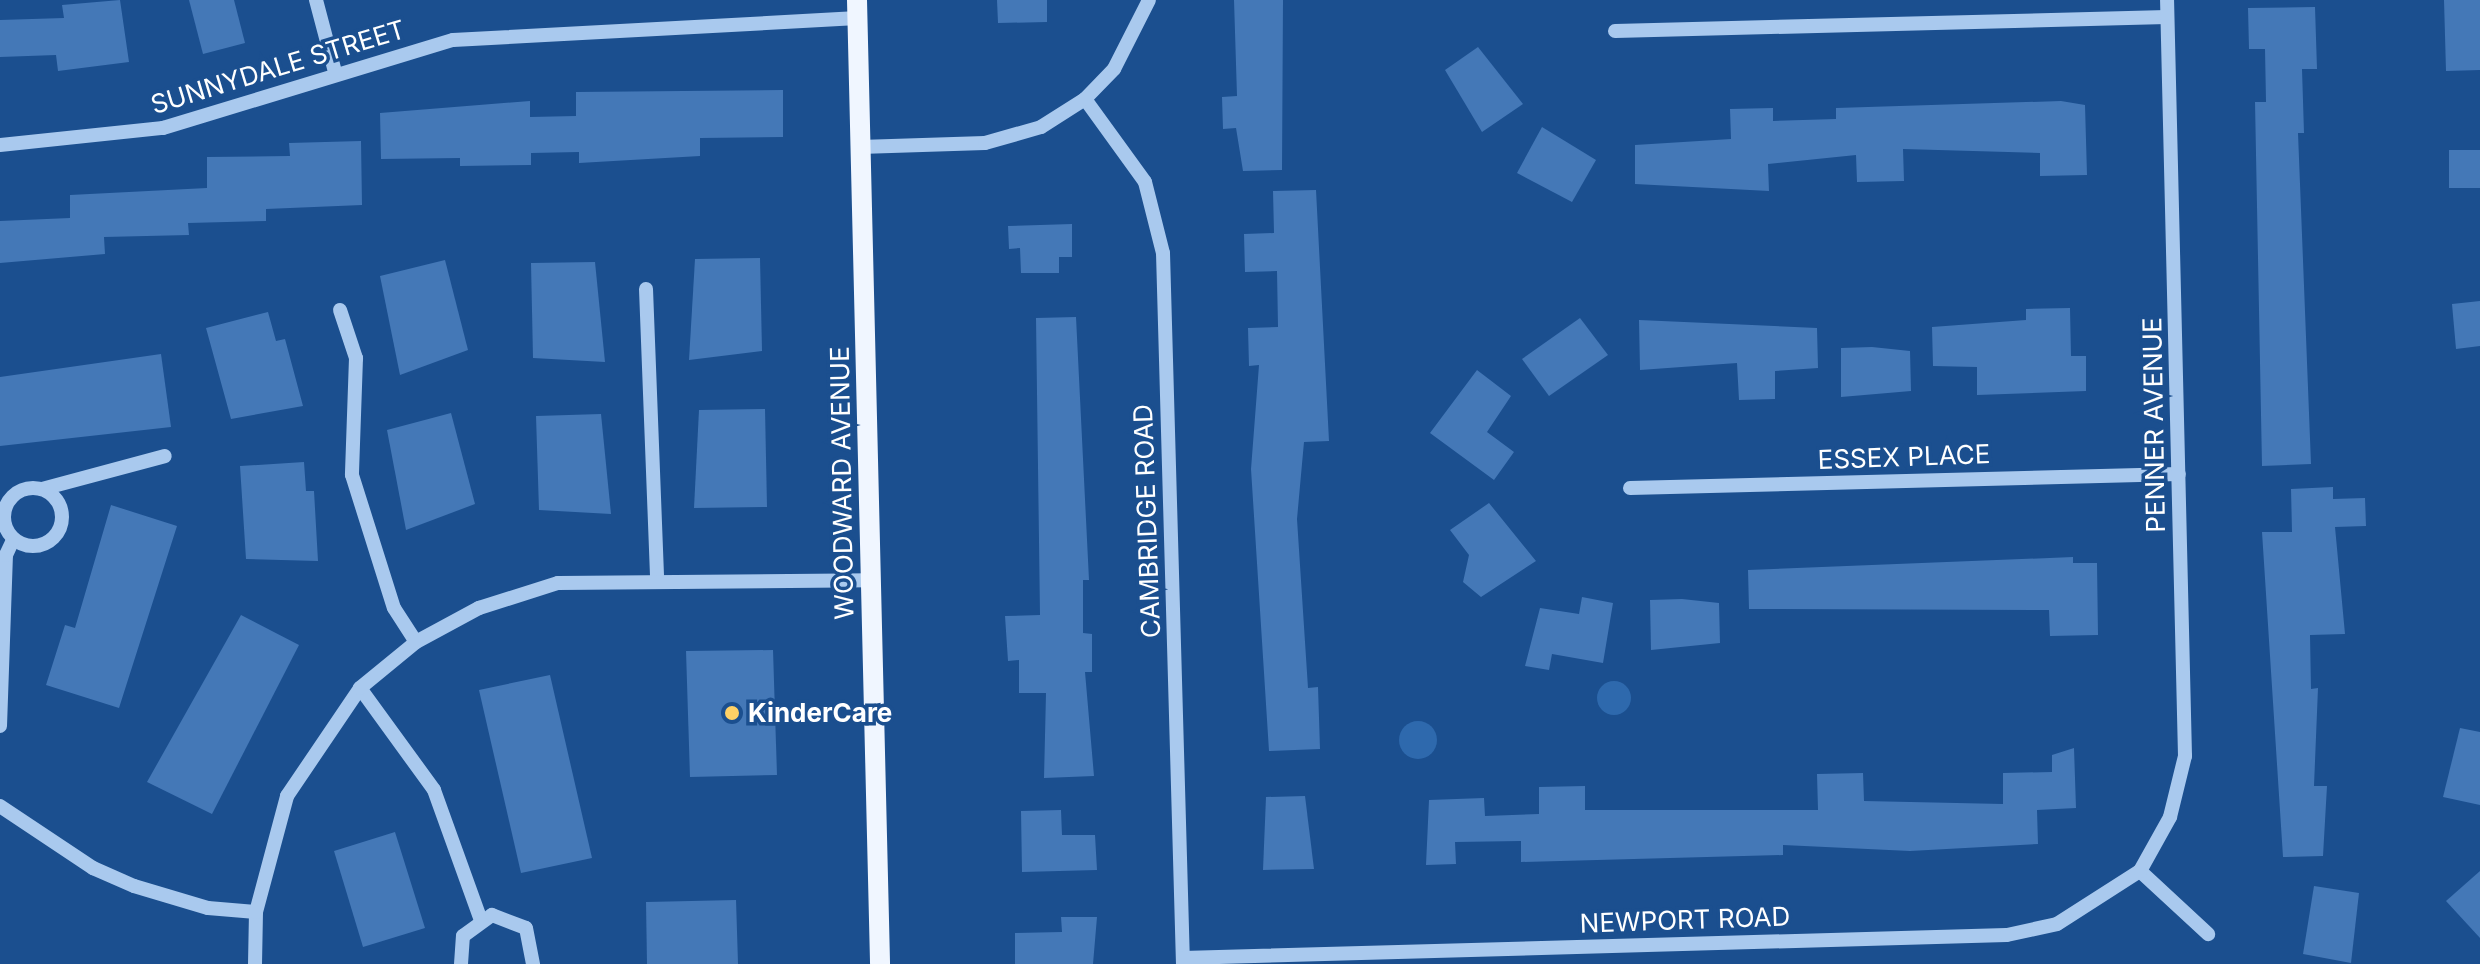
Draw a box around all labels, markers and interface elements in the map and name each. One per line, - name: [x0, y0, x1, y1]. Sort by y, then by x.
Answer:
- street label: SUNNYDALE STREET: [147, 13, 409, 121]
- street label: PENNER AVENUE: [2137, 317, 2171, 533]
- street label: WOODWARD AVENUE: [824, 346, 860, 620]
- street label: CAMBRIDGE ROAD: [1127, 403, 1167, 639]
- street label: ESSEX PLACE: [1817, 438, 1991, 476]
- place label: KinderCare: [748, 697, 892, 729]
- marker: KinderCare: [723, 704, 741, 722]
- street label: NEWPORT ROAD: [1579, 901, 1791, 939]

